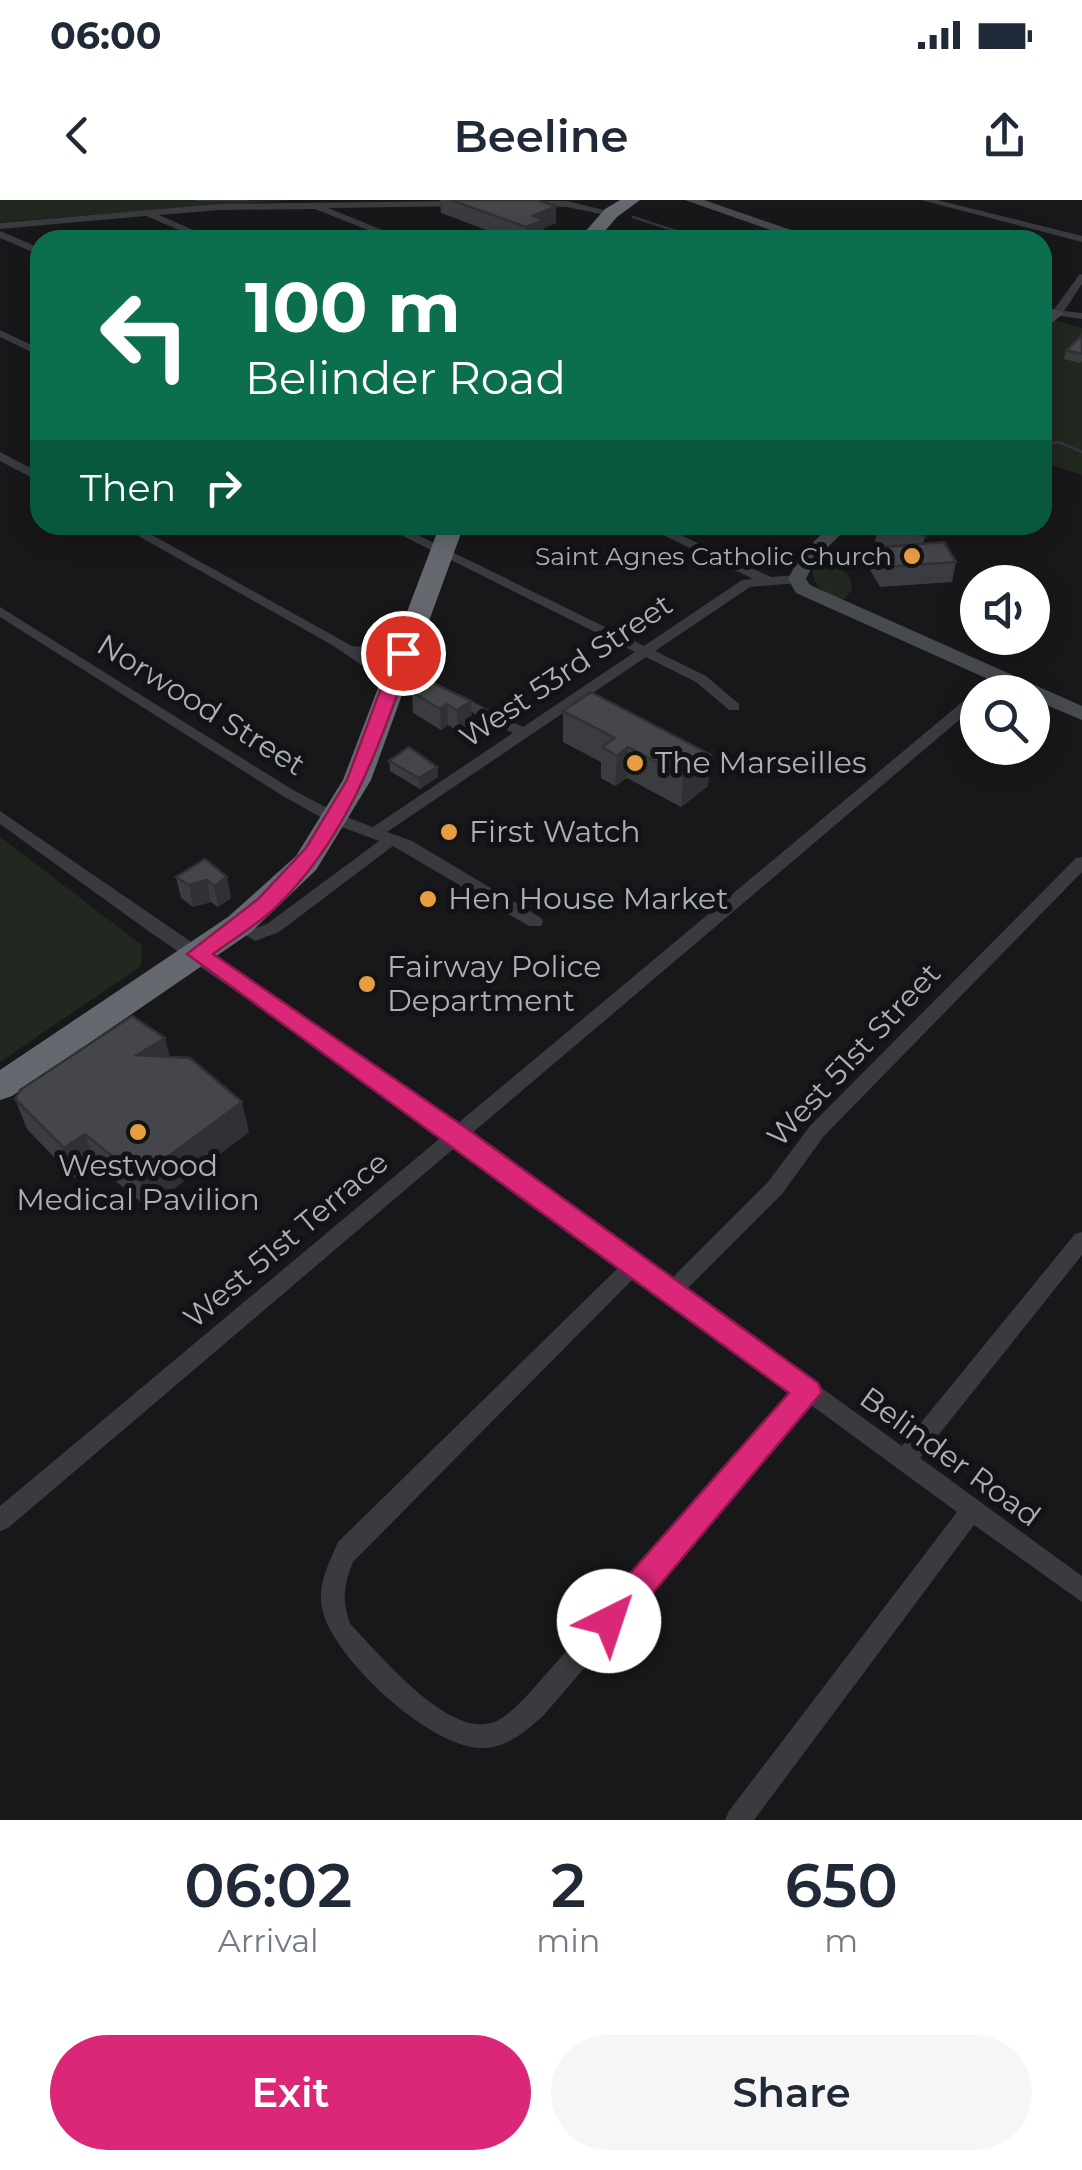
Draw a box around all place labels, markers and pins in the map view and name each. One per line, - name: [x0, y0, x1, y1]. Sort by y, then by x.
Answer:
- place label: Saint Agnes Catholic Church: [535, 541, 892, 571]
- marker: Saint Agnes Catholic Church: [901, 545, 923, 567]
- pin: [361, 611, 446, 696]
- place label: The Marseilles: [655, 744, 867, 781]
- marker: The Marseilles: [624, 752, 646, 774]
- place label: First Watch: [469, 813, 641, 850]
- marker: First Watch: [438, 821, 460, 843]
- place label: Hen House Market: [448, 880, 728, 917]
- marker: Hen House Market: [417, 888, 439, 910]
- place label: Fairway Police Department: [387, 948, 601, 1019]
- marker: Fairway Police Department: [356, 973, 378, 995]
- marker: Westwood Medical Pavilion: [127, 1121, 149, 1143]
- place label: Westwood Medical Pavilion: [16, 1147, 260, 1218]

